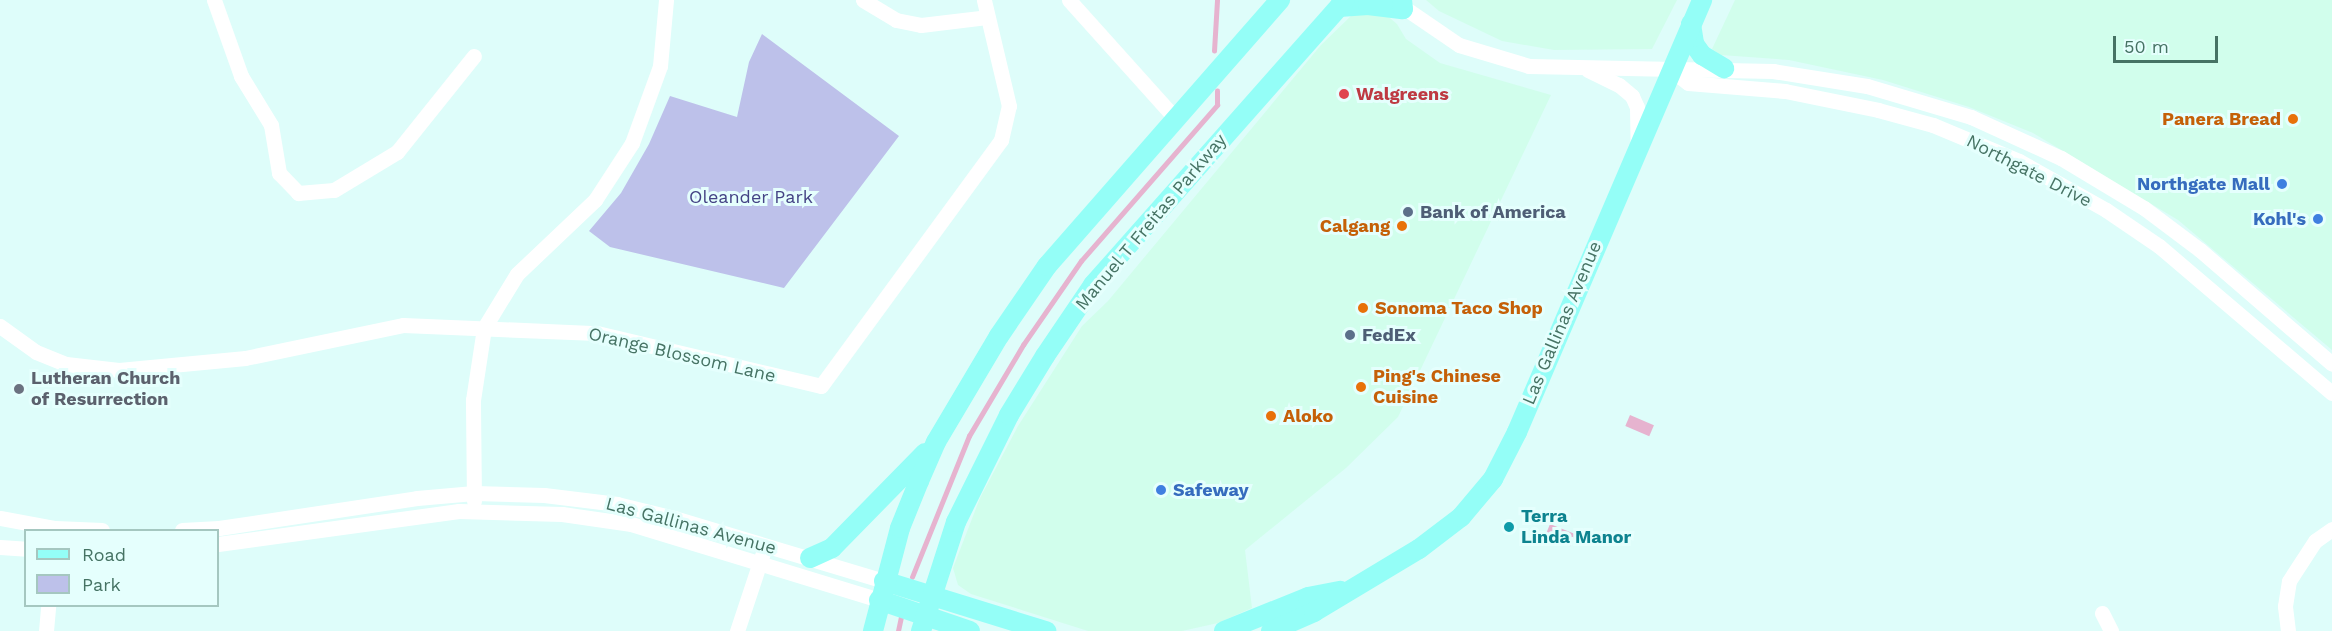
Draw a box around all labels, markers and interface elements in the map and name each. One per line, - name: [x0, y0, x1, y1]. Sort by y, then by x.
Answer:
- scale bar: [2116, 24, 2221, 62]
- text: 50 m: [2124, 36, 2169, 57]
- place label: Walgreens: [1356, 83, 1449, 105]
- marker: Walgreens: [1337, 87, 1351, 101]
- place label: Panera Bread: [2162, 108, 2281, 130]
- marker: Panera Bread: [2286, 112, 2300, 126]
- street label: Manuel T Freitas Parkway: [1070, 129, 1232, 315]
- street label: Northgate Drive: [1963, 130, 2095, 212]
- place label: Northgate Mall: [2137, 173, 2270, 195]
- marker: Northgate Mall: [2275, 177, 2289, 191]
- park label: Oleander Park: [689, 186, 813, 208]
- place label: Bank of America: [1420, 201, 1567, 223]
- marker: Bank of America: [1401, 205, 1415, 219]
- place label: Kohl's: [2253, 208, 2306, 230]
- marker: Kohl's: [2311, 212, 2325, 226]
- place label: Calgang: [1320, 215, 1390, 237]
- marker: Calgang: [1395, 219, 1409, 233]
- street label: Las Gallinas Avenue: [1518, 238, 1606, 408]
- place label: Sonoma Taco Shop: [1375, 297, 1543, 319]
- marker: Sonoma Taco Shop: [1356, 301, 1370, 315]
- street label: Orange Blossom Lane: [586, 323, 778, 387]
- place label: FedEx: [1362, 324, 1416, 346]
- marker: FedEx: [1343, 328, 1357, 342]
- place label: Ping's Chinese Cuisine: [1373, 366, 1501, 409]
- place label: Lutheran Church of Resurrection: [31, 368, 180, 410]
- marker: Ping's Chinese Cuisine: [1354, 380, 1368, 394]
- marker: Lutheran Church of Resurrection: [12, 382, 26, 396]
- place label: Aloko: [1283, 405, 1333, 427]
- marker: Aloko: [1264, 409, 1278, 423]
- place label: Safeway: [1173, 479, 1249, 501]
- marker: Safeway: [1154, 483, 1168, 497]
- street label: Las Gallinas Avenue: [603, 493, 779, 559]
- place label: Terra Linda Manor: [1521, 506, 1632, 548]
- marker: Terra Linda Manor: [1502, 520, 1516, 534]
- legend: [24, 529, 219, 607]
- text: Road: [82, 544, 126, 565]
- text: Park: [82, 574, 121, 595]

